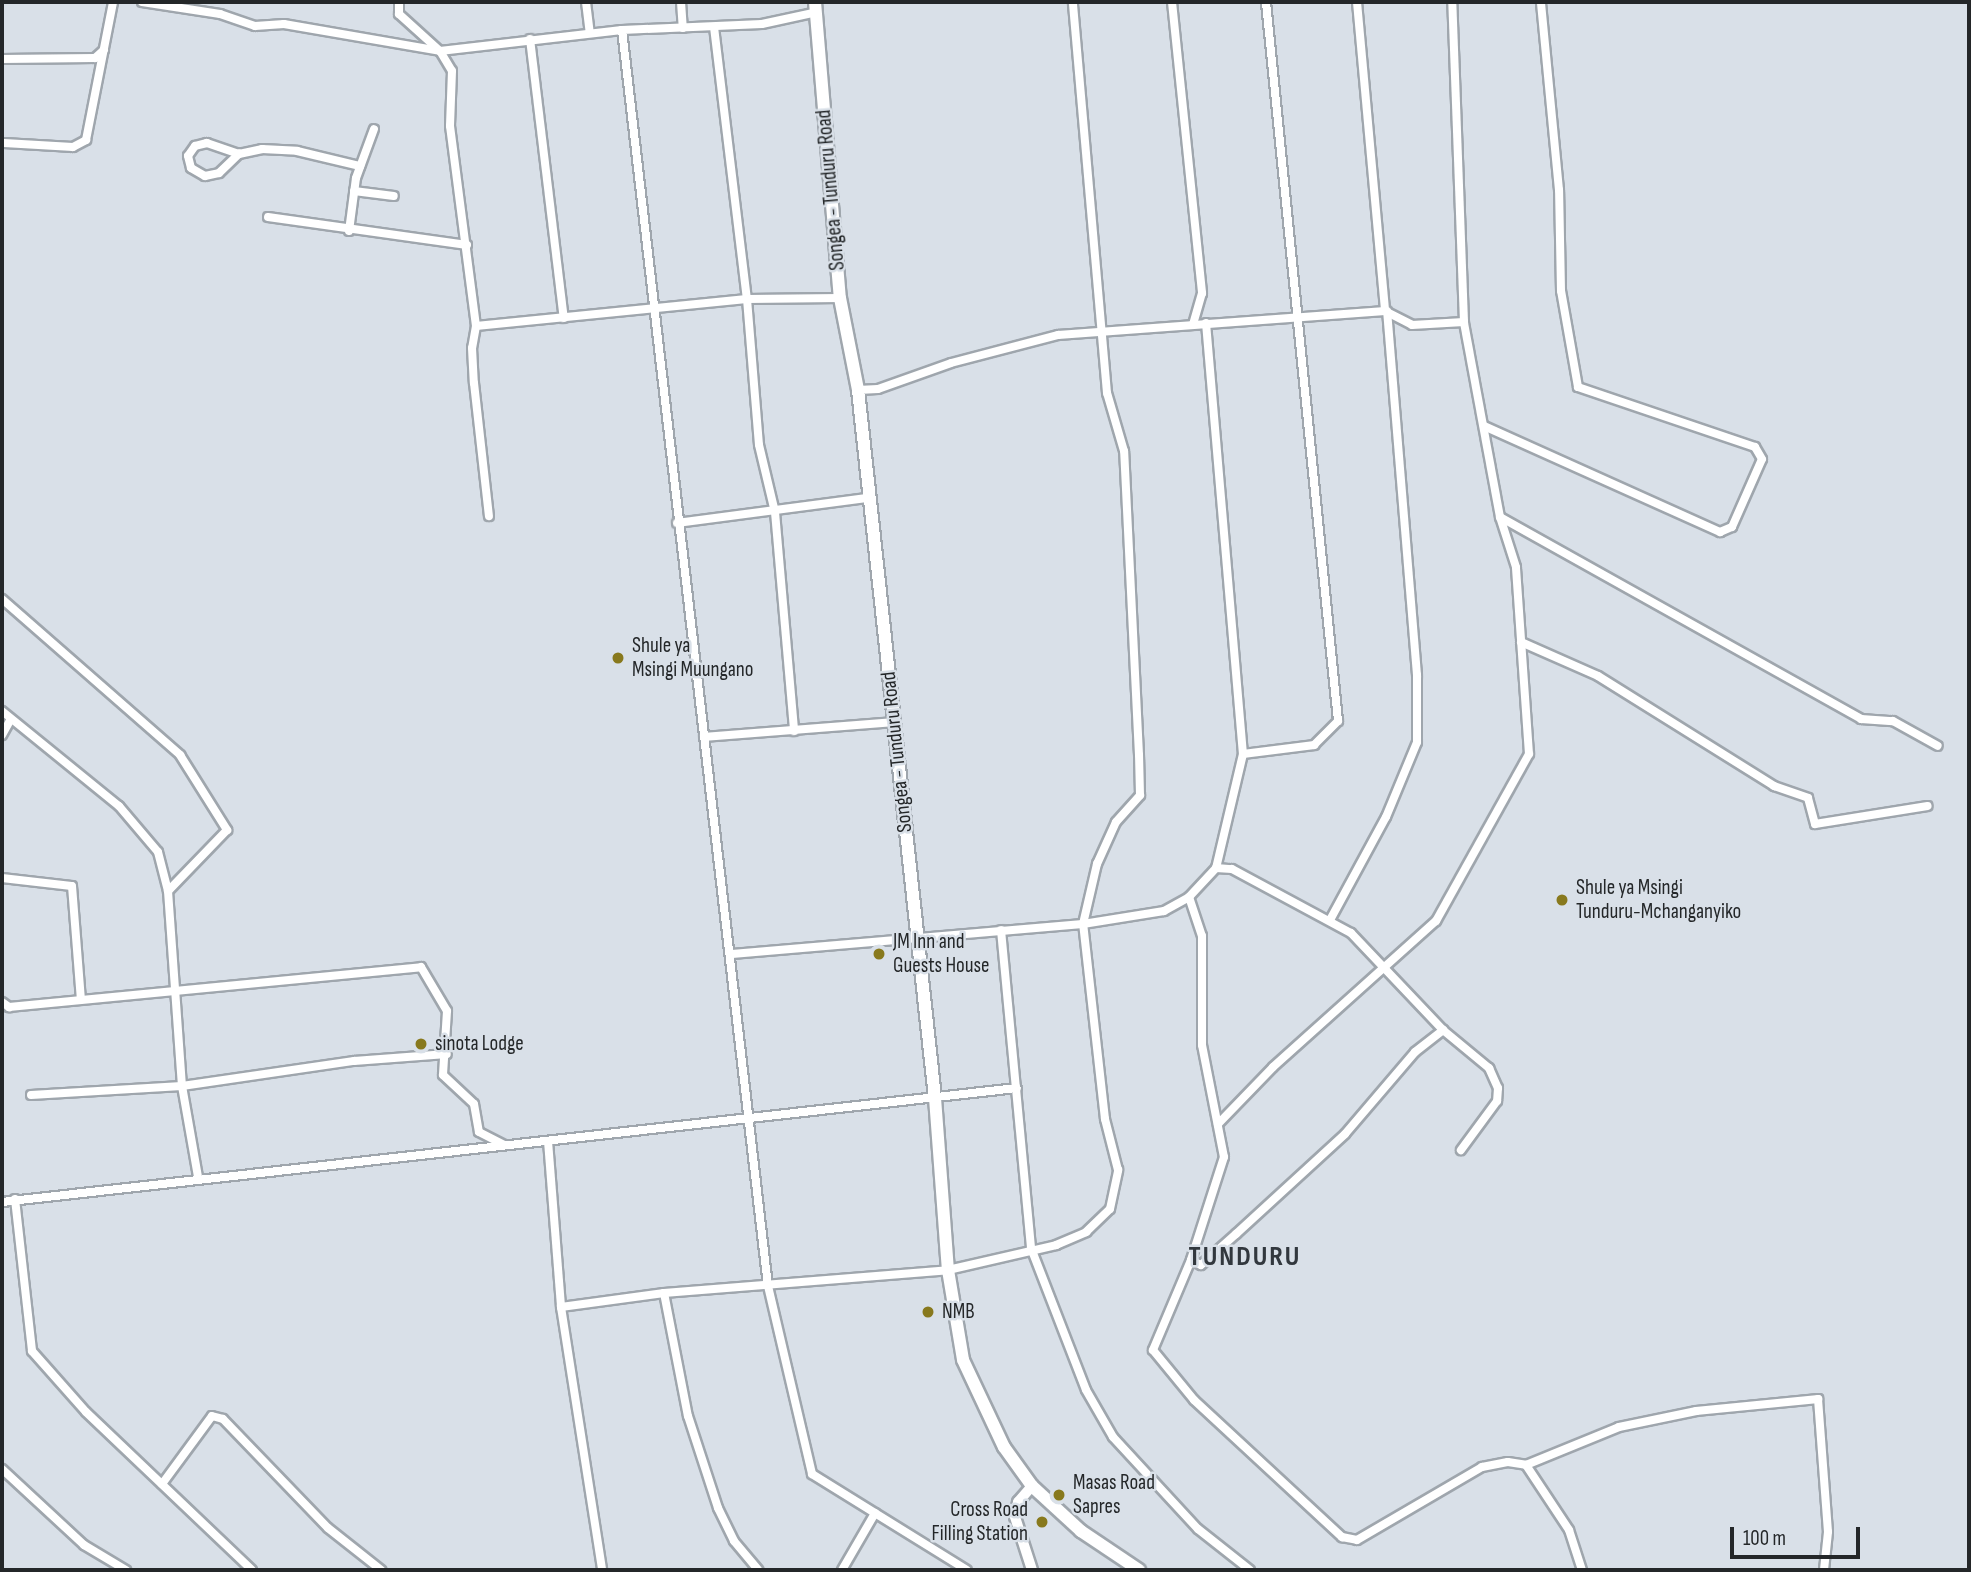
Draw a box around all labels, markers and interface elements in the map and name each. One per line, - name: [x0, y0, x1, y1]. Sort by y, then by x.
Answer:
- street label: Songea - Tunduru Road: [811, 109, 851, 271]
- place label: Shule ya Msingi Muungano: [632, 633, 753, 683]
- marker: Shule ya Msingi Muungano: [610, 650, 626, 666]
- street label: Songea - Tunduru Road: [876, 670, 918, 834]
- place label: Shule ya Msingi Tunduru-Mchanganyiko: [1576, 875, 1741, 925]
- marker: Shule ya Msingi Tunduru-Mchanganyiko: [1554, 892, 1570, 908]
- place label: JM Inn and Guests House: [893, 929, 990, 979]
- marker: JM Inn and Guests House: [871, 946, 887, 962]
- place label: sinota Lodge: [435, 1031, 524, 1057]
- marker: sinota Lodge: [413, 1036, 429, 1052]
- district label: TUNDURU: [1189, 1240, 1301, 1274]
- place label: NMB: [942, 1299, 975, 1325]
- marker: NMB: [920, 1304, 936, 1320]
- place label: Masas Road Sapres: [1073, 1470, 1155, 1520]
- marker: Masas Road Sapres: [1051, 1487, 1067, 1503]
- place label: Cross Road Filling Station: [932, 1497, 1028, 1547]
- scale bar: [1733, 1512, 1862, 1556]
- marker: Cross Road Filling Station: [1034, 1514, 1050, 1530]
- text: 100 m: [1743, 1526, 1786, 1551]

